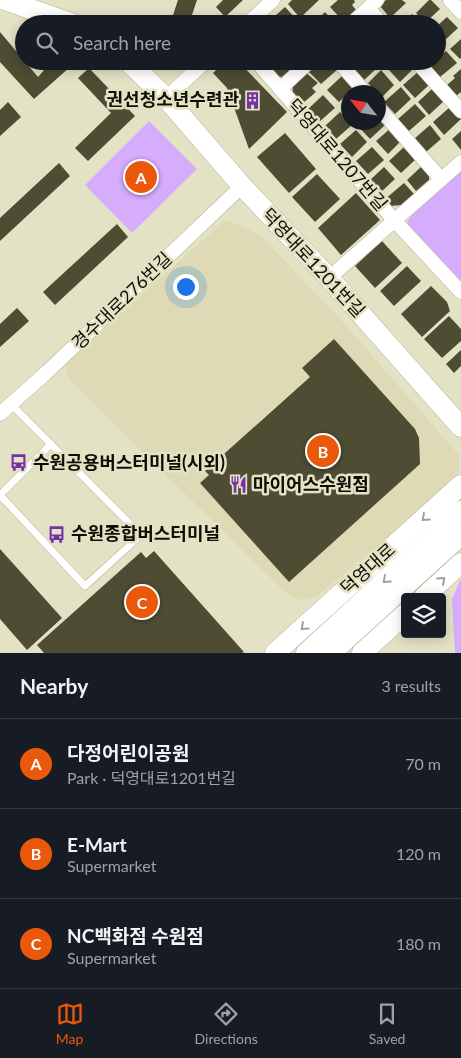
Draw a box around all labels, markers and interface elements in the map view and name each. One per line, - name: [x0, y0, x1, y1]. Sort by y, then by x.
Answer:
- search box: [15, 15, 446, 70]
- icon: search: [33, 29, 61, 57]
- text: Search here: [73, 31, 171, 54]
- north arrow: [341, 85, 386, 130]
- place label: 권선청소년수련관: [107, 88, 239, 110]
- building icon: 권선청소년수련관: [243, 90, 263, 110]
- street label: 덕영대로1207번길: [283, 94, 392, 215]
- pin: A: [125, 158, 157, 196]
- street label: 덕영대로1201번길: [258, 203, 370, 321]
- street label: 경수대로276번길: [67, 247, 176, 354]
- your location: [173, 274, 199, 300]
- pin: B: [307, 432, 339, 470]
- place label: 수원공용버스터미널(시외): [33, 451, 225, 473]
- bus stop icon: 수원공용버스터미널(시외): [9, 453, 29, 473]
- place label: 마이어스수원점: [253, 473, 369, 495]
- restaurant icon: 마이어스수원점: [229, 475, 249, 495]
- one-way arrow: [421, 512, 430, 521]
- place label: 수원종합버스터미널: [71, 522, 220, 544]
- bus stop icon: 수원종합버스터미널: [47, 524, 67, 544]
- street label: 덕영대로: [335, 538, 399, 599]
- one-way arrow: [383, 574, 392, 583]
- one-way arrow: [437, 577, 446, 586]
- pin: C: [126, 583, 158, 621]
- map controls: [401, 593, 446, 638]
- button: layers: [401, 593, 446, 638]
- one-way arrow: [301, 621, 310, 630]
- text: Nearby: [20, 673, 88, 698]
- text: 3 results: [381, 676, 441, 695]
- text: 다정어린이공원: [67, 741, 189, 764]
- text: A: [30, 754, 42, 773]
- text: 70 m: [405, 754, 441, 773]
- text: Park · 덕영대로1201번길: [67, 768, 236, 787]
- text: E-Mart: [67, 833, 127, 856]
- text: B: [31, 844, 41, 863]
- text: 120 m: [396, 844, 441, 863]
- text: Supermarket: [67, 856, 156, 875]
- text: NC백화점 수원점: [67, 924, 204, 947]
- text: C: [31, 934, 41, 953]
- text: 180 m: [396, 934, 441, 953]
- text: Supermarket: [67, 948, 156, 967]
- tab: Map: [56, 1000, 84, 1047]
- tab: Directions: [195, 1000, 258, 1047]
- tab: Saved: [369, 1000, 405, 1047]

